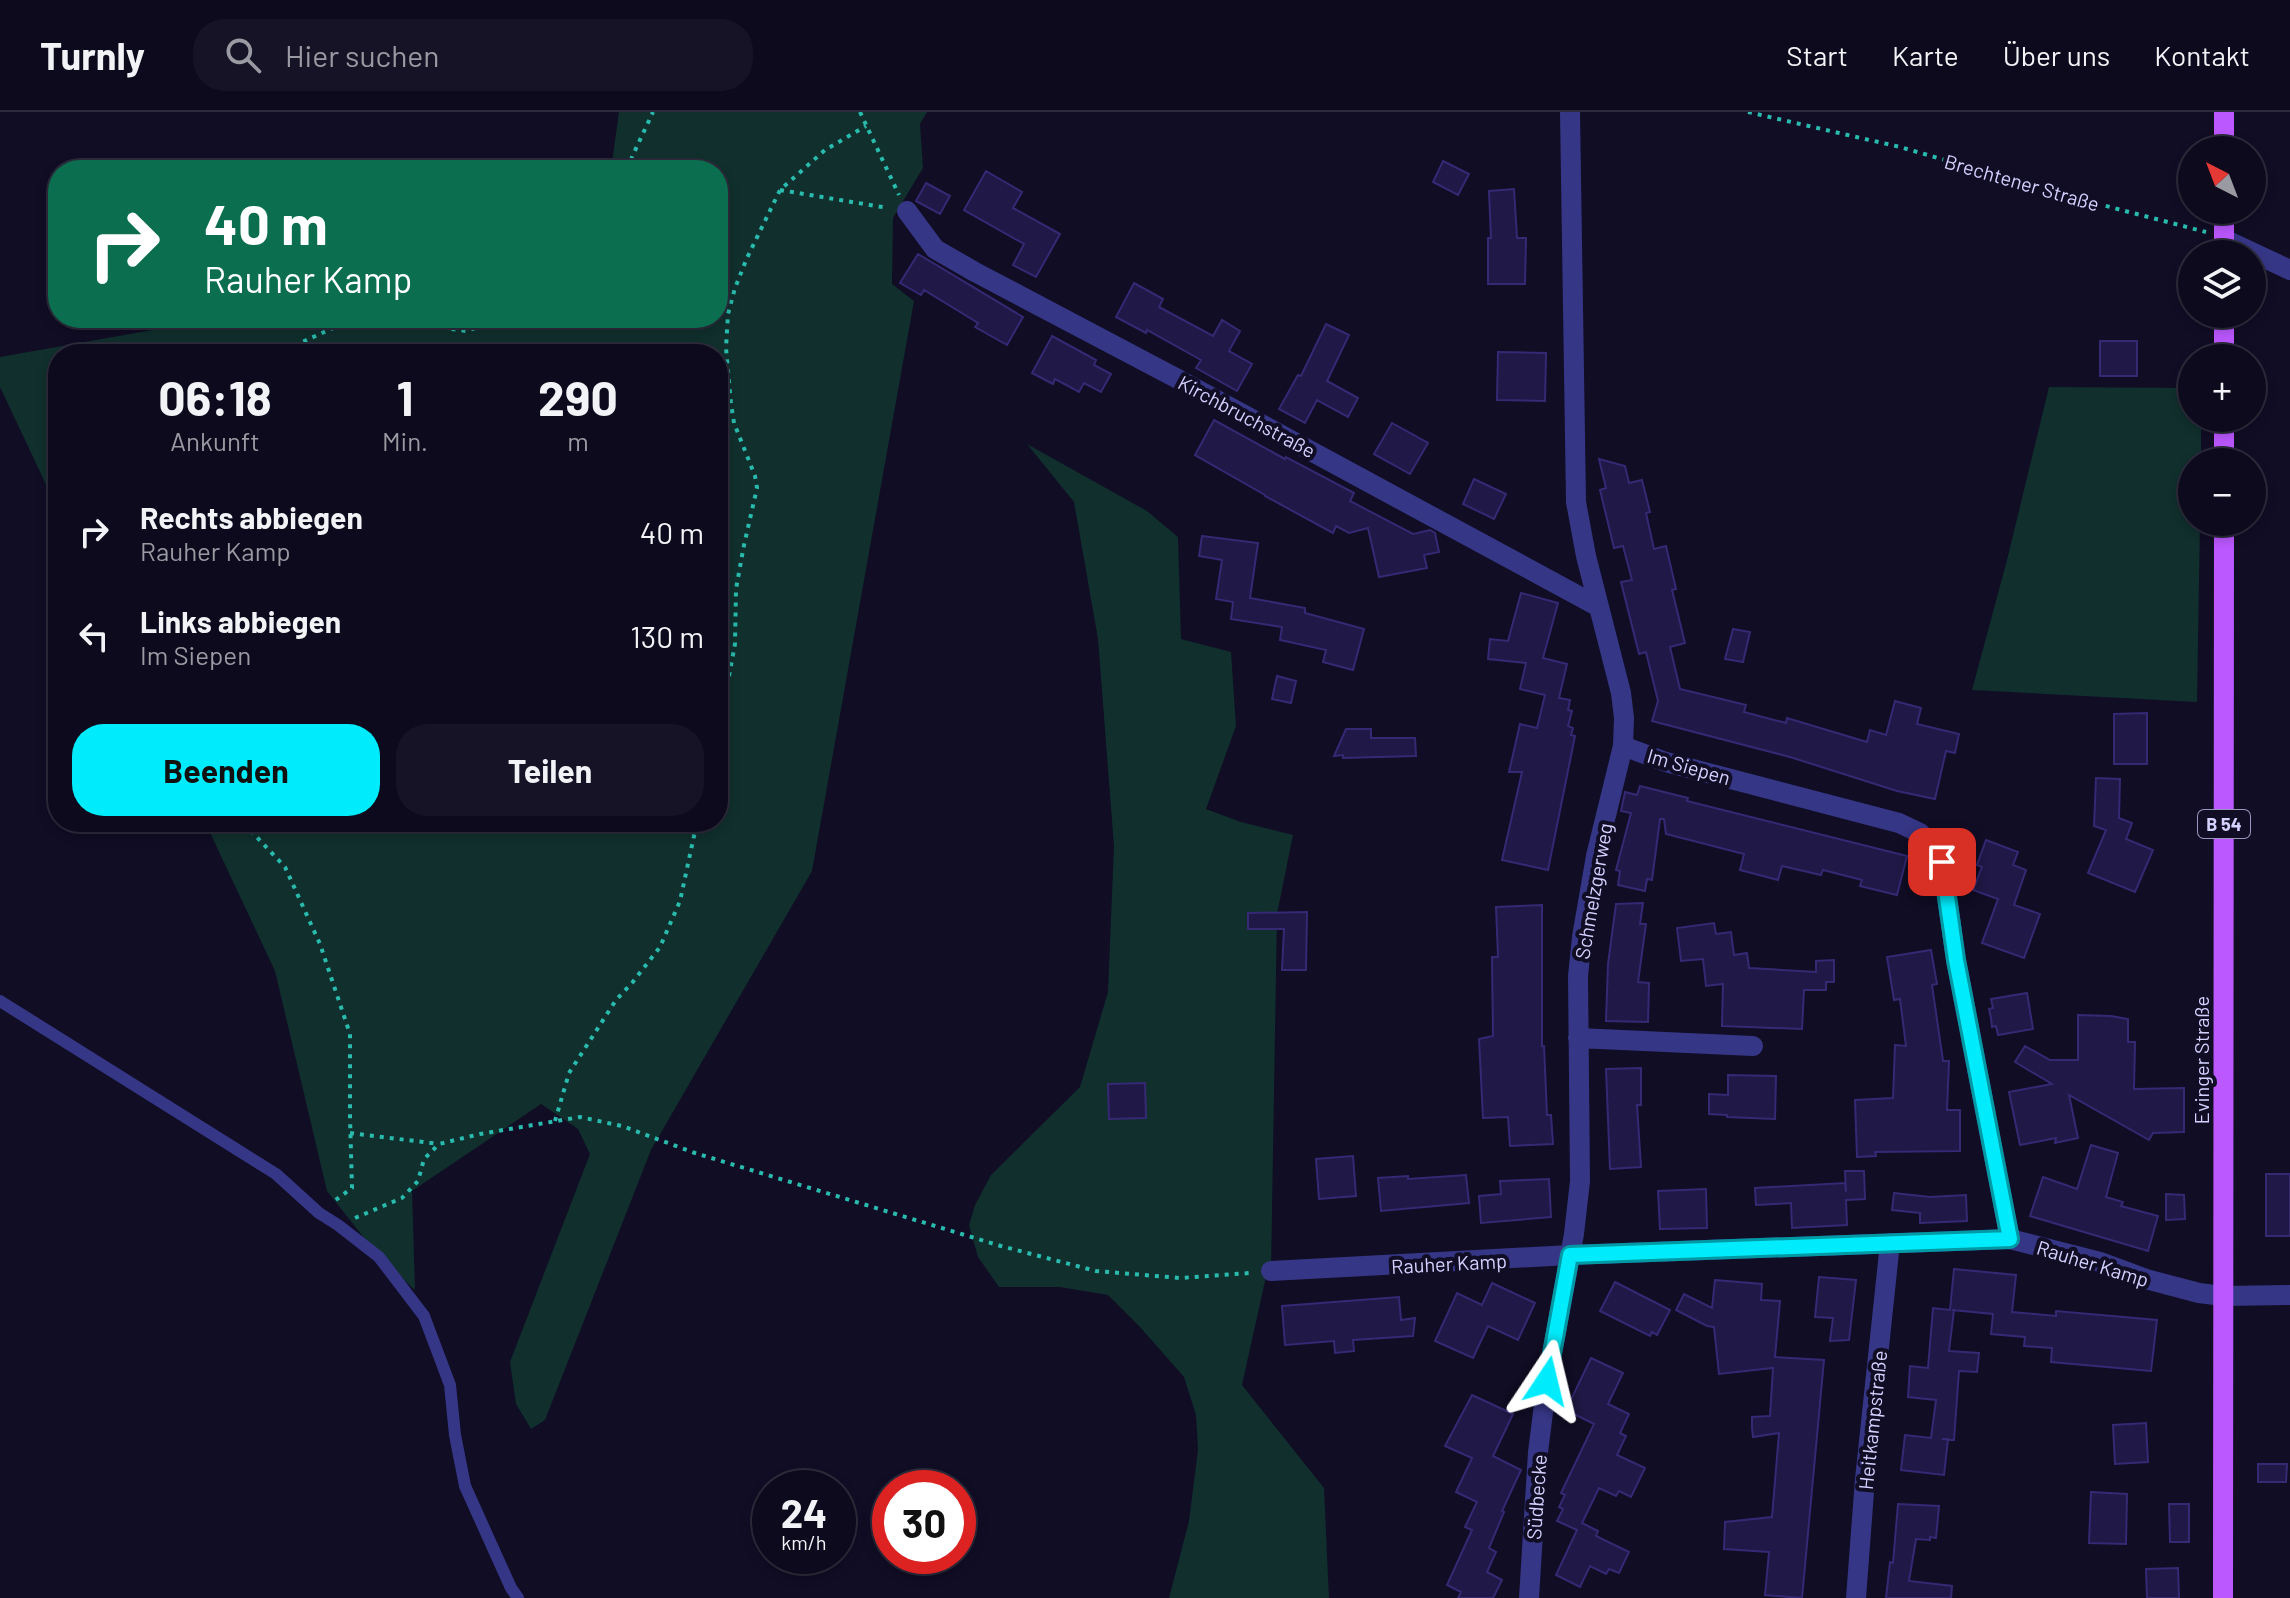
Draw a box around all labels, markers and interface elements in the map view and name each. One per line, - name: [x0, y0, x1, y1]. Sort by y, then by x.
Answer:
- search box: [193, 19, 753, 91]
- text: Turnly: [40, 32, 145, 78]
- icon: search: [221, 33, 265, 77]
- text: Hier suchen: [285, 37, 439, 73]
- text: Start: [1786, 38, 1848, 72]
- text: Karte: [1892, 38, 1959, 72]
- text: Über uns: [2003, 38, 2110, 72]
- text: Kontakt: [2154, 38, 2250, 72]
- north arrow: [2178, 136, 2266, 224]
- map controls: [2178, 136, 2266, 536]
- street label: Brechtener Straße: [1942, 148, 2102, 216]
- text: 40 m: [204, 189, 328, 256]
- icon: right: [72, 192, 176, 296]
- button: layers: [2178, 240, 2266, 328]
- text: Rauher Kamp: [204, 257, 412, 300]
- button: +: [2178, 344, 2266, 432]
- text: 06:18: [158, 368, 272, 426]
- text: 1: [396, 368, 413, 426]
- text: 290: [538, 368, 618, 426]
- street label: Kirchbruchstraße: [1174, 370, 1320, 462]
- text: Ankunft: [170, 425, 260, 456]
- text: Min.: [382, 425, 428, 456]
- text: m: [567, 425, 589, 456]
- button: −: [2178, 448, 2266, 536]
- text: Rechts abbiegen: [140, 499, 363, 535]
- icon: right: [72, 510, 116, 554]
- text: 40 m: [640, 514, 704, 550]
- text: Rauher Kamp: [140, 535, 291, 566]
- text: Links abbiegen: [140, 603, 341, 639]
- icon: left: [72, 614, 116, 658]
- text: 130 m: [630, 618, 704, 654]
- text: Im Siepen: [140, 639, 251, 670]
- button: Beenden: [72, 724, 380, 816]
- button: Teilen: [396, 724, 704, 816]
- street label: Im Siepen: [1645, 743, 1733, 789]
- road number: B 54: [2198, 810, 2250, 838]
- street label: Schmelzgerweg: [1569, 821, 1617, 961]
- pin: [1908, 828, 1976, 896]
- icon: arrive: [1920, 840, 1964, 884]
- street label: Evinger Straße: [2189, 996, 2213, 1124]
- street label: Rauher Kamp: [2034, 1235, 2152, 1291]
- street label: Rauher Kamp: [1391, 1248, 1507, 1278]
- position arrow: [1505, 1339, 1589, 1423]
- street label: Heitkampstraße: [1853, 1349, 1891, 1491]
- street label: Südbecke: [1521, 1454, 1551, 1540]
- speed limit sign: 30: [872, 1470, 976, 1574]
- text: 24: [781, 1488, 827, 1536]
- text: km/h: [781, 1530, 827, 1554]

